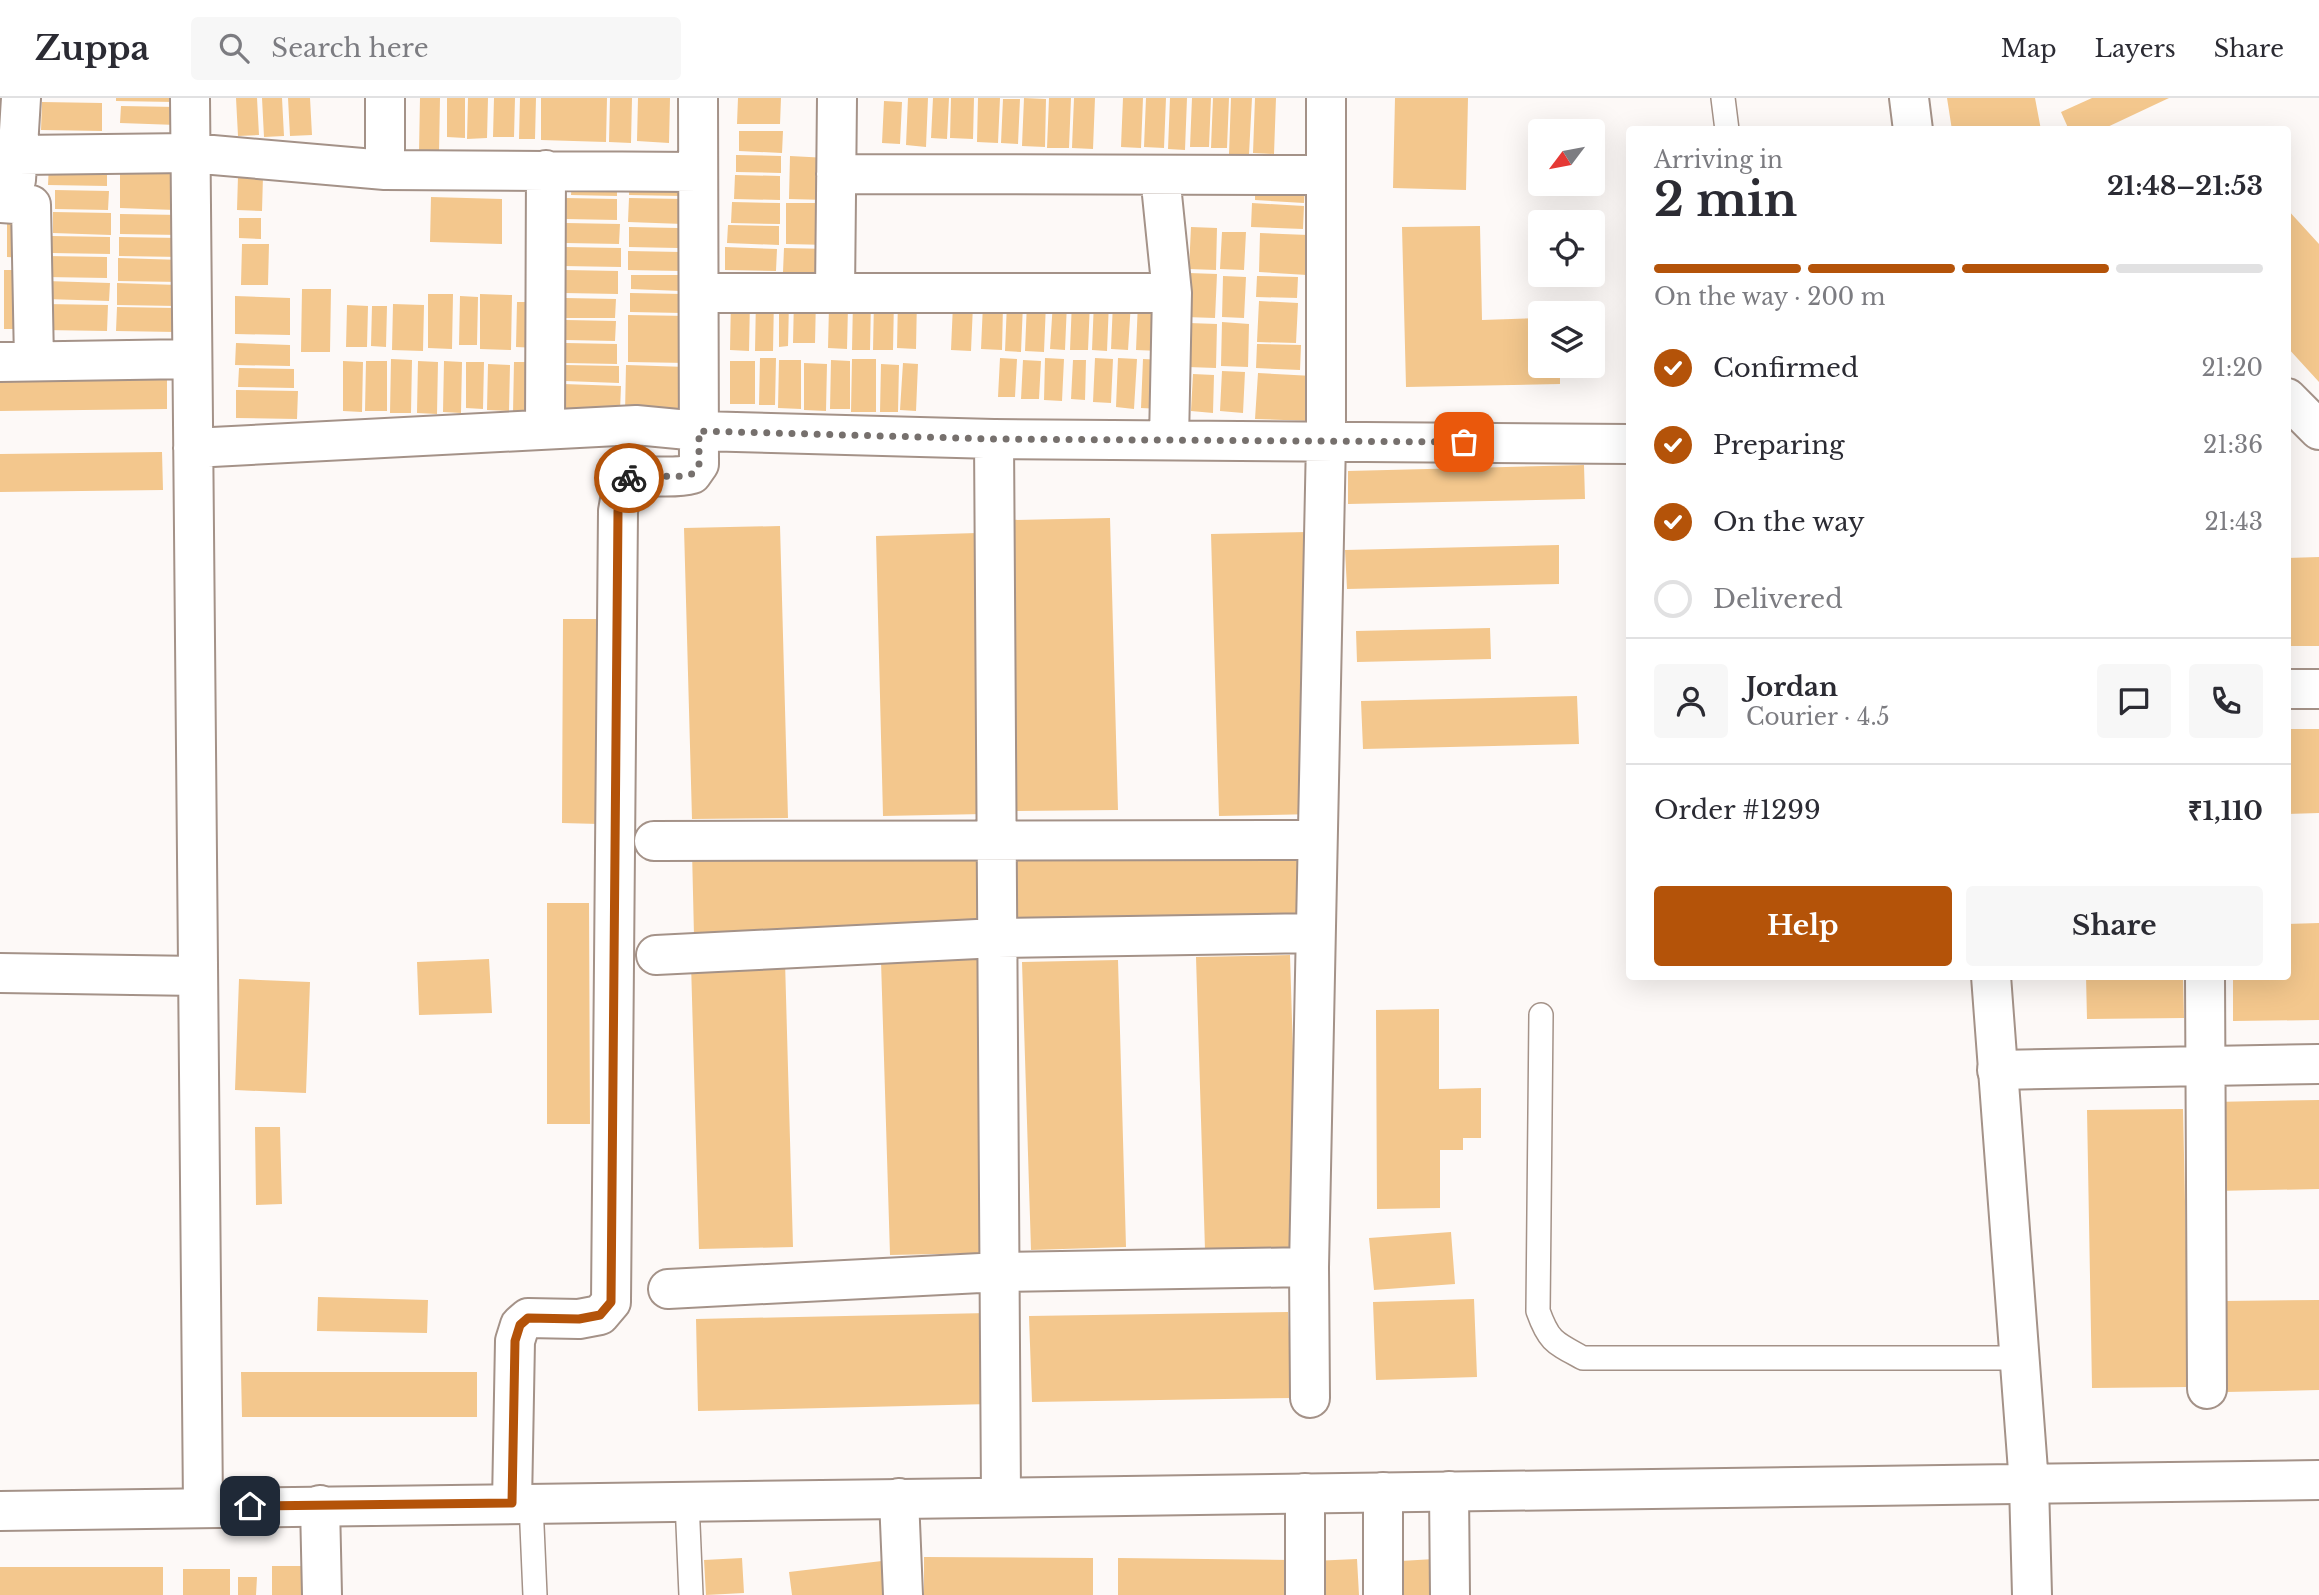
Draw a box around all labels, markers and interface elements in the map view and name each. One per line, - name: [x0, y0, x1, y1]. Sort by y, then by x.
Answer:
- search box: [191, 17, 681, 80]
- text: Zuppa: [35, 28, 149, 69]
- icon: search: [215, 29, 253, 67]
- text: Search here: [271, 32, 429, 64]
- text: Map: [2001, 34, 2057, 63]
- text: Layers: [2095, 34, 2176, 63]
- text: Share: [2214, 34, 2284, 63]
- north arrow: [1528, 119, 1605, 196]
- map controls: [1528, 119, 1605, 378]
- text: Arriving in: [1654, 146, 1783, 174]
- text: 21:48–21:53: [2107, 170, 2263, 202]
- text: 2 min: [1654, 171, 1797, 228]
- button: locate: [1528, 210, 1605, 287]
- text: On the way · 200 m: [1654, 283, 1886, 311]
- button: layers: [1528, 301, 1605, 378]
- icon: check: [1654, 349, 1692, 387]
- text: Confirmed: [1713, 352, 1858, 384]
- text: 21:20: [2201, 354, 2263, 382]
- pin: [1434, 412, 1494, 472]
- icon: bag: [1445, 423, 1483, 461]
- icon: check: [1654, 426, 1692, 464]
- text: Preparing: [1713, 429, 1845, 461]
- text: 21:36: [2203, 431, 2263, 459]
- courier: [594, 443, 664, 513]
- icon: bike: [610, 459, 648, 497]
- icon: check: [1654, 503, 1692, 541]
- text: On the way: [1713, 506, 1865, 538]
- text: 21:43: [2204, 508, 2263, 536]
- text: Delivered: [1713, 583, 1843, 615]
- button: person: [1654, 664, 1728, 738]
- button: chat: [2097, 664, 2171, 738]
- button: phone: [2189, 664, 2263, 738]
- text: Jordan: [1746, 671, 1838, 703]
- text: Courier · 4.5: [1746, 703, 1890, 731]
- text: Order #1299: [1654, 794, 1821, 826]
- text: ₹1,110: [2188, 795, 2263, 827]
- button: Help: [1654, 886, 1952, 966]
- button: Share: [1966, 886, 2263, 966]
- pin: [220, 1476, 280, 1536]
- icon: home: [231, 1487, 269, 1525]

